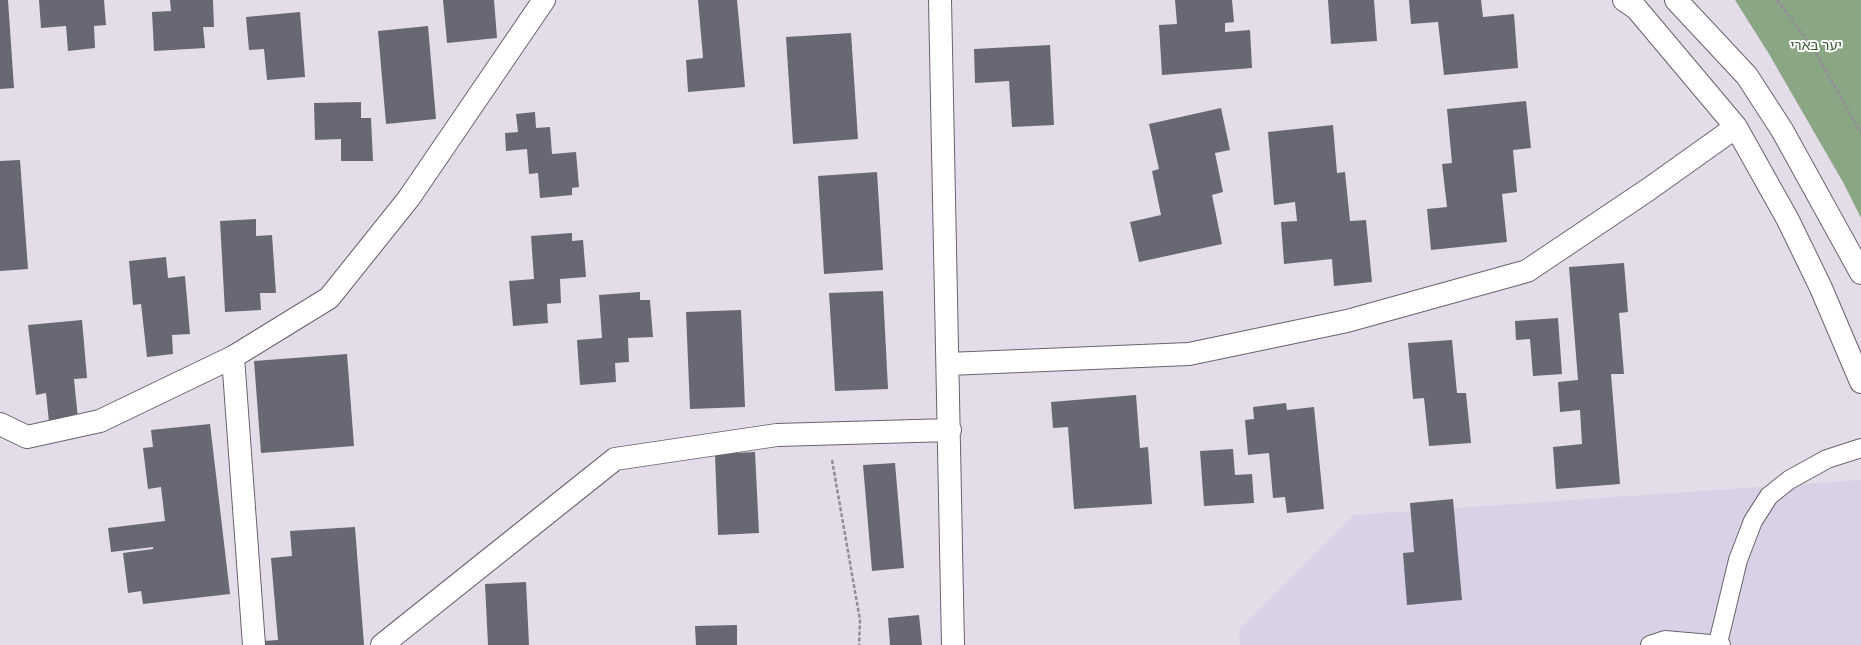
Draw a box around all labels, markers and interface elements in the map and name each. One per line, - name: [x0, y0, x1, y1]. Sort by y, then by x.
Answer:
- park label: יער בארי: [1790, 38, 1842, 54]

